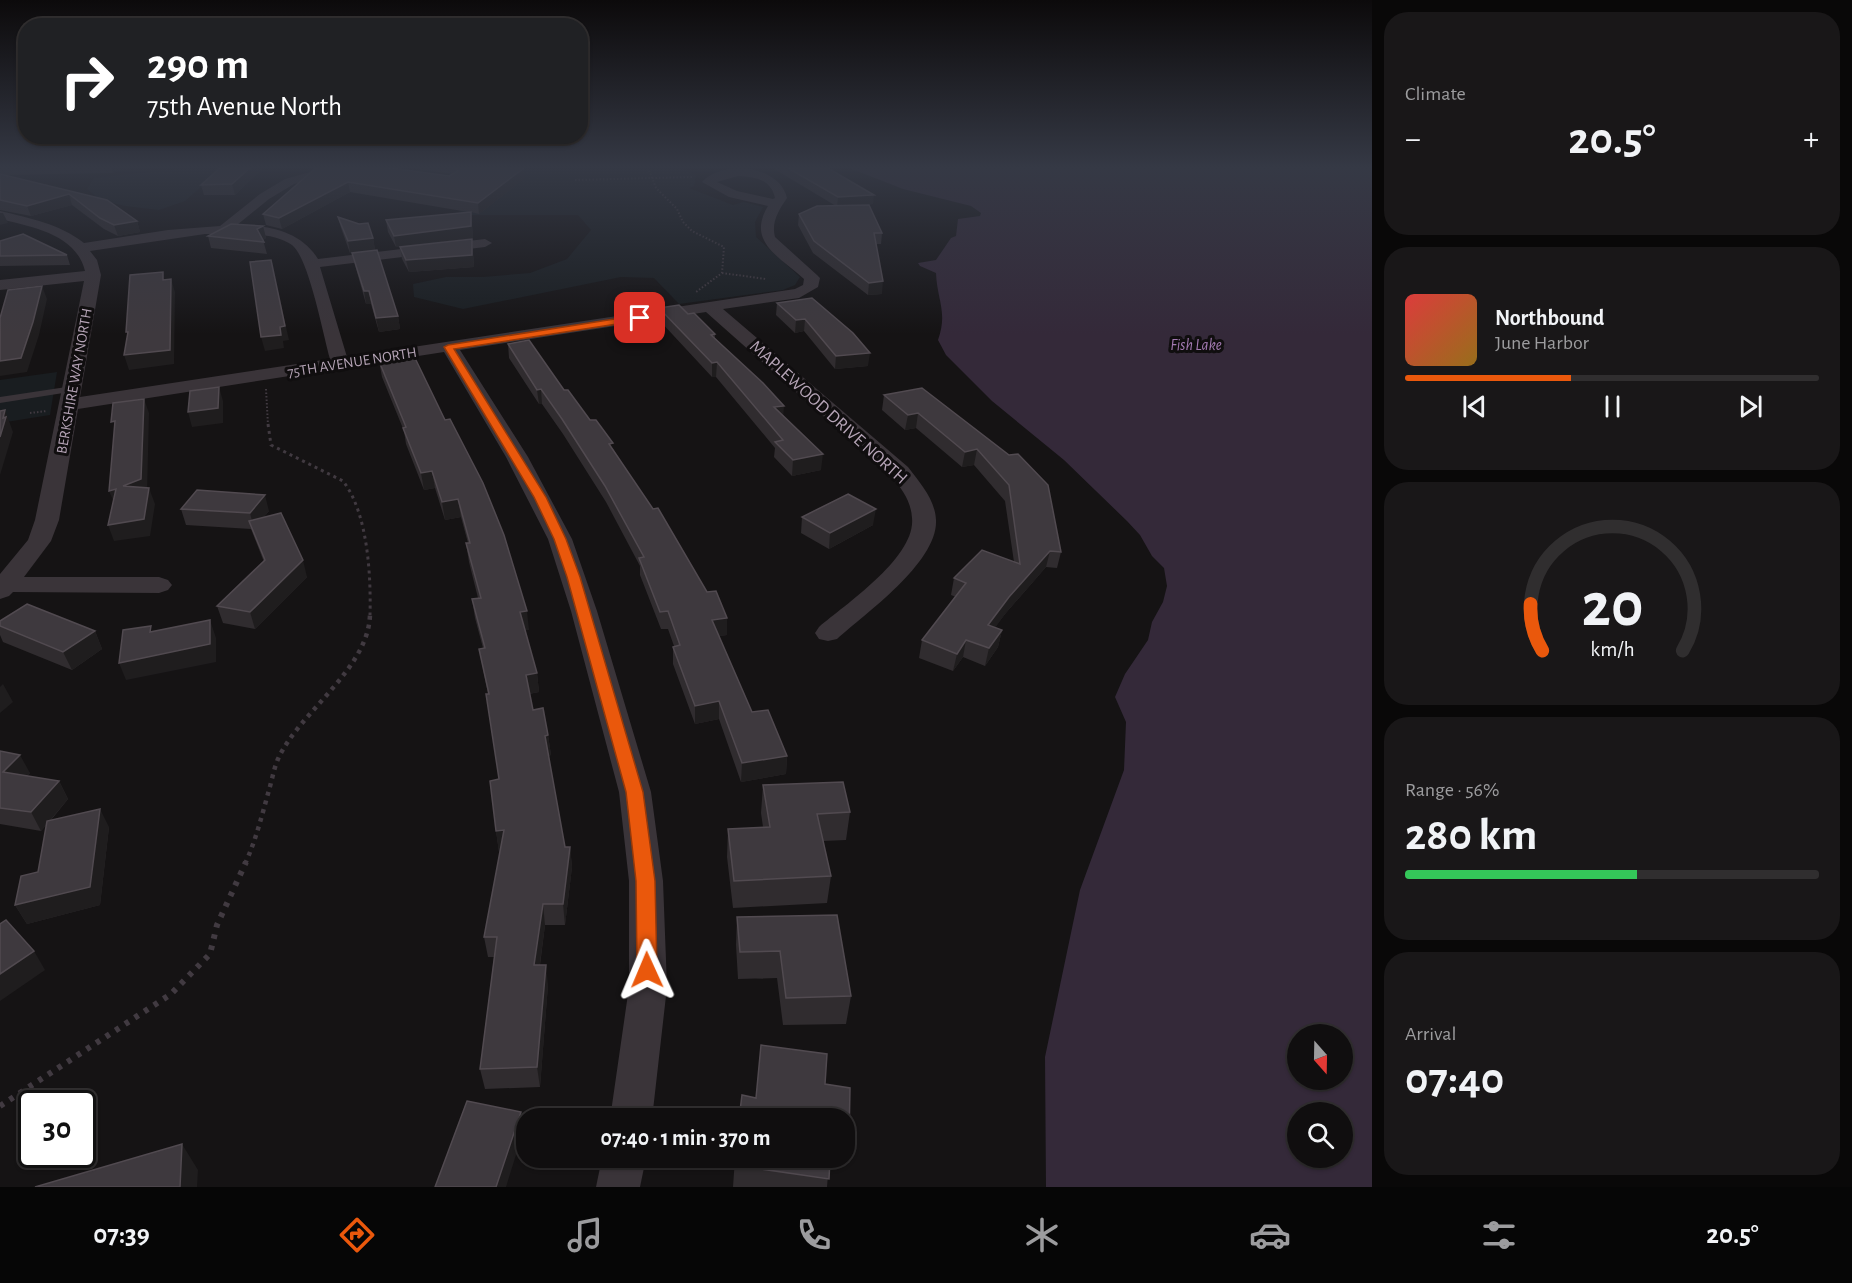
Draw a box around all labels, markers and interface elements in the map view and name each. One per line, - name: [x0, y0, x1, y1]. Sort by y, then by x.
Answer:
- icon: right: [48, 42, 126, 120]
- text: 290 m: [147, 44, 249, 86]
- text: Climate: [1405, 84, 1466, 104]
- text: 75th Avenue North: [147, 93, 342, 120]
- text: 20.5°: [1568, 117, 1656, 162]
- text: −: [1405, 123, 1421, 156]
- text: +: [1803, 123, 1819, 156]
- pin: [614, 292, 665, 343]
- icon: arrive: [623, 301, 656, 334]
- street label: BERKSHIRE WAY NORTH: [54, 307, 95, 455]
- text: Northbound: [1495, 307, 1604, 329]
- text: June Harbor: [1495, 333, 1589, 353]
- street label: MAPLEWOOD DRIVE NORTH: [746, 337, 911, 488]
- water label: Fish Lake: [1170, 337, 1222, 353]
- street label: 75TH AVENUE NORTH: [286, 345, 418, 380]
- icon: previous: [1458, 390, 1491, 423]
- icon: pause: [1596, 390, 1629, 423]
- icon: next: [1734, 390, 1767, 423]
- text: 20: [1581, 575, 1643, 637]
- text: km/h: [1590, 639, 1634, 660]
- text: Range · 56%: [1405, 780, 1499, 800]
- text: 280 km: [1405, 813, 1537, 858]
- position arrow: [615, 938, 679, 1002]
- north arrow: [1287, 1024, 1353, 1090]
- map controls: [1287, 1024, 1353, 1168]
- text: Arrival: [1405, 1024, 1456, 1044]
- text: 07:40: [1405, 1057, 1504, 1102]
- speed limit sign: 30: [18, 1090, 96, 1168]
- button: search: [1287, 1102, 1353, 1168]
- text: 07:40 · 1 min · 370 m: [601, 1127, 770, 1149]
- icon: directions: [336, 1214, 378, 1256]
- icon: music: [564, 1214, 606, 1256]
- icon: phone: [793, 1214, 835, 1256]
- icon: climate: [1021, 1214, 1063, 1256]
- icon: car: [1249, 1214, 1291, 1256]
- icon: filters: [1478, 1214, 1520, 1256]
- text: 07:39: [93, 1221, 150, 1248]
- text: 20.5°: [1706, 1221, 1759, 1248]

